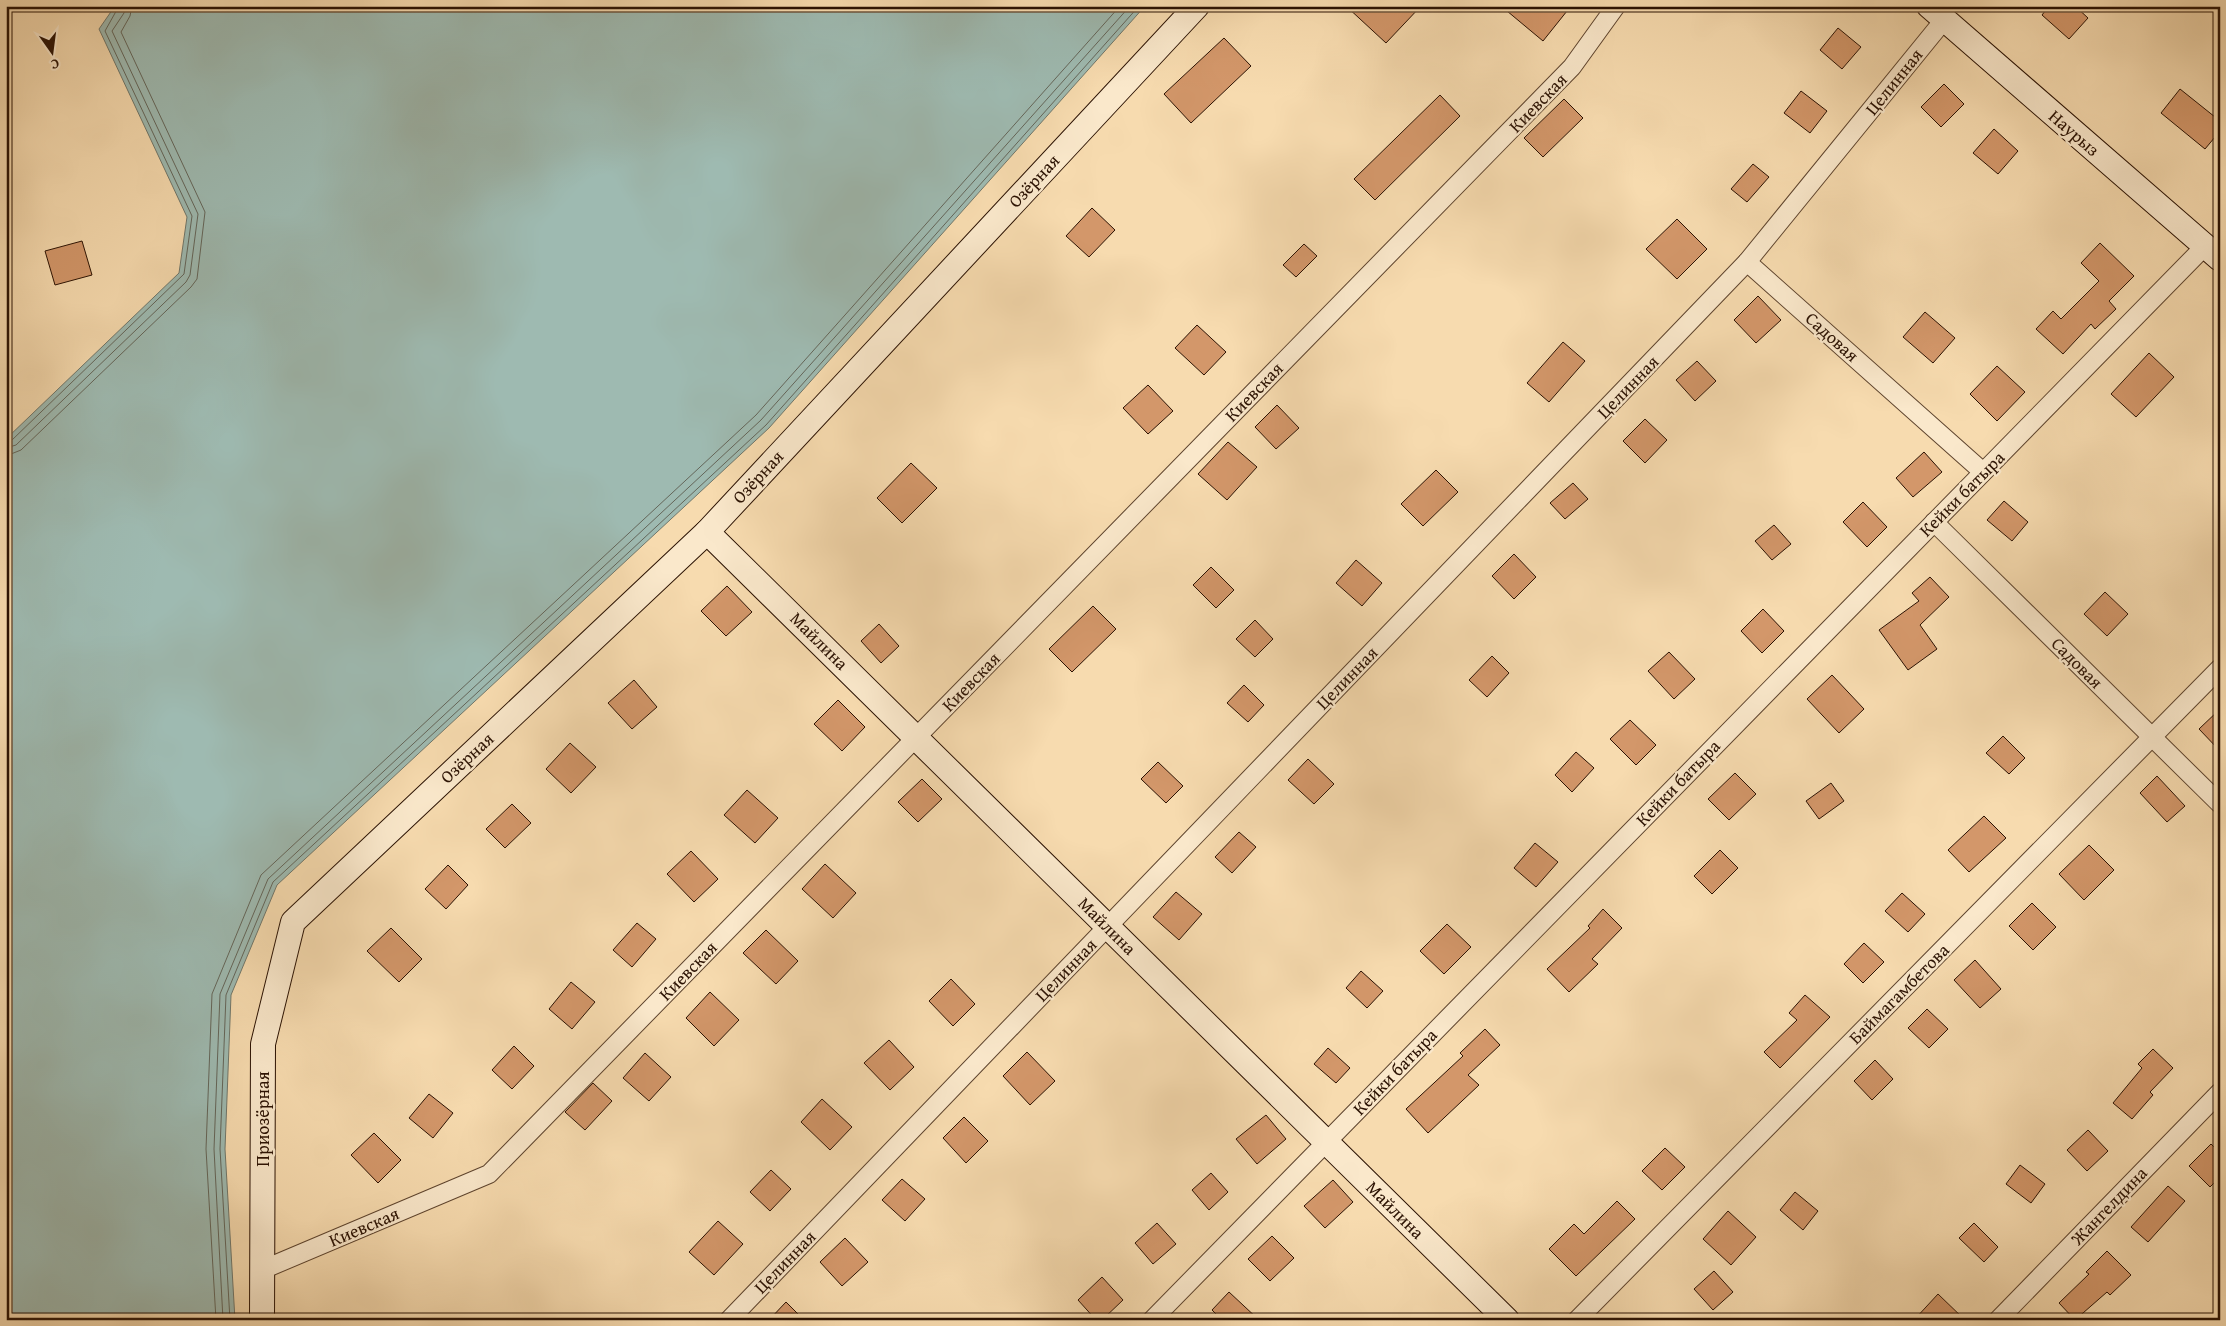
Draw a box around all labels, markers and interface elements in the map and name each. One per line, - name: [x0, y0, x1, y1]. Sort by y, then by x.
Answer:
- north arrow: [28, 28, 78, 78]
- street label: Целинная: [1858, 42, 1929, 121]
- text: С: [49, 54, 61, 75]
- street label: Киевская: [1502, 67, 1573, 139]
- street label: Наурыз: [2043, 103, 2106, 163]
- street label: Озёрная: [1002, 148, 1066, 214]
- street label: Садовая: [1800, 305, 1865, 368]
- street label: Целинная: [1590, 349, 1665, 425]
- street label: Киевская: [1218, 356, 1289, 428]
- street label: Озёрная: [726, 444, 790, 510]
- street label: Кейки батыра: [1913, 444, 2011, 543]
- street label: Майлина: [784, 605, 855, 676]
- street label: Садовая: [2045, 631, 2109, 695]
- street label: Целинная: [1309, 640, 1384, 716]
- street label: Киевская: [935, 646, 1006, 718]
- street label: Озёрная: [434, 726, 500, 790]
- street label: Кейки батыра: [1629, 733, 1726, 832]
- street label: Майлина: [1072, 890, 1143, 961]
- street label: Целинная: [1028, 932, 1103, 1008]
- street label: Киевская: [652, 935, 723, 1007]
- street label: Баймагамбетова: [1842, 937, 1955, 1050]
- street label: Кейки батыра: [1346, 1022, 1443, 1121]
- street label: Приозёрная: [249, 1071, 276, 1167]
- street label: Жангелдина: [2063, 1160, 2154, 1252]
- street label: Майлина: [1360, 1174, 1431, 1245]
- street label: Киевская: [324, 1200, 403, 1253]
- street label: Целинная: [747, 1224, 822, 1300]

